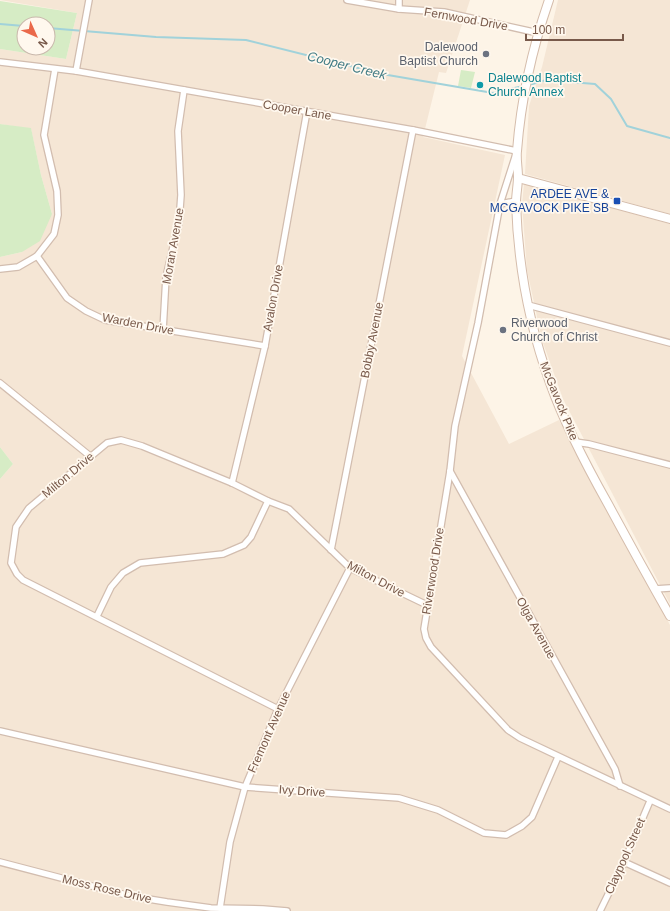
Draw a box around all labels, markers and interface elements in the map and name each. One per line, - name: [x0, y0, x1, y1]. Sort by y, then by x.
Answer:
- street label: Fernwood Drive: [423, 5, 509, 33]
- north arrow: [16, 16, 56, 56]
- scale bar: [526, 16, 623, 42]
- text: 100 m: [532, 23, 565, 37]
- text: N: [36, 36, 50, 50]
- place label: Dalewood Baptist Church: [399, 40, 478, 68]
- water label: Cooper Creek: [306, 48, 389, 83]
- marker: Dalewood Baptist Church: [481, 49, 491, 59]
- place label: Dalewood Baptist Church Annex: [488, 71, 582, 99]
- marker: Dalewood Baptist Church Annex: [475, 80, 485, 90]
- street label: Cooper Lane: [262, 97, 333, 123]
- place label: ARDEE AVE & MCGAVOCK PIKE SB: [490, 187, 609, 215]
- marker: ARDEE AVE & MCGAVOCK PIKE SB: [612, 196, 622, 206]
- street label: Moran Avenue: [159, 206, 187, 285]
- street label: Avalon Drive: [260, 263, 286, 333]
- street label: Bobby Avenue: [358, 300, 386, 379]
- street label: Warden Drive: [101, 310, 175, 338]
- place label: Riverwood Church of Christ: [511, 316, 598, 344]
- marker: Riverwood Church of Christ: [498, 325, 508, 335]
- street label: McGavock Pike: [537, 360, 581, 443]
- street label: Milton Drive: [39, 449, 97, 501]
- street label: Riverwood Drive: [419, 526, 447, 616]
- street label: Milton Drive: [345, 558, 408, 600]
- street label: Olga Avenue: [513, 595, 559, 662]
- street label: Fremont Avenue: [245, 689, 293, 775]
- street label: Ivy Drive: [278, 782, 326, 800]
- street label: Claypool Street: [602, 815, 648, 896]
- street label: Moss Rose Drive: [61, 872, 153, 906]

